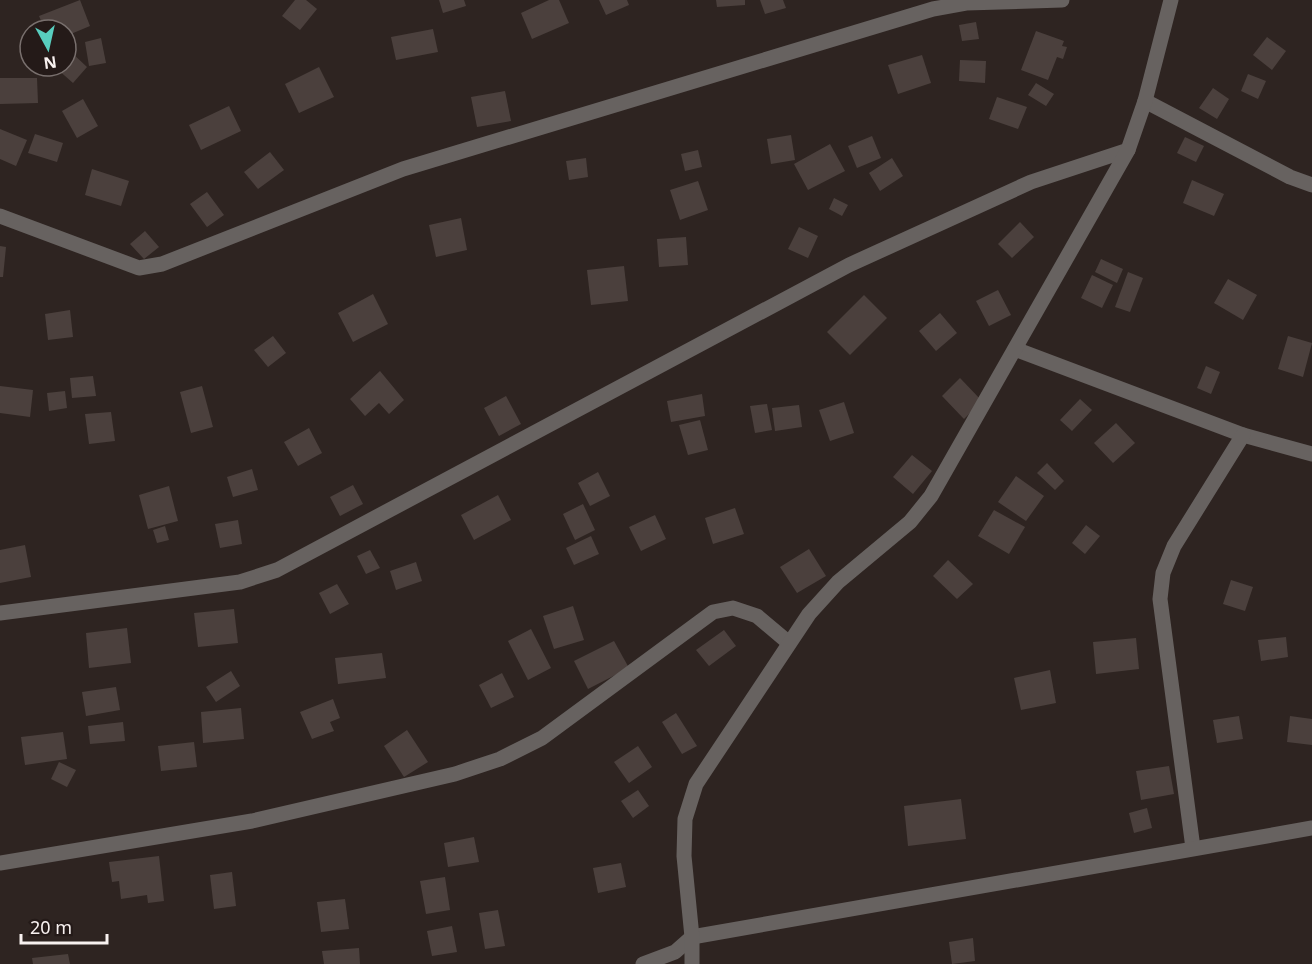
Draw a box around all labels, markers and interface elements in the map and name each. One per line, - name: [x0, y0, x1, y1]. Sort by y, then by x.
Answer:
- north arrow: [18, 18, 78, 78]
- text: N: [42, 51, 58, 75]
- scale bar: [21, 907, 106, 945]
- text: 20 m: [30, 915, 72, 939]

